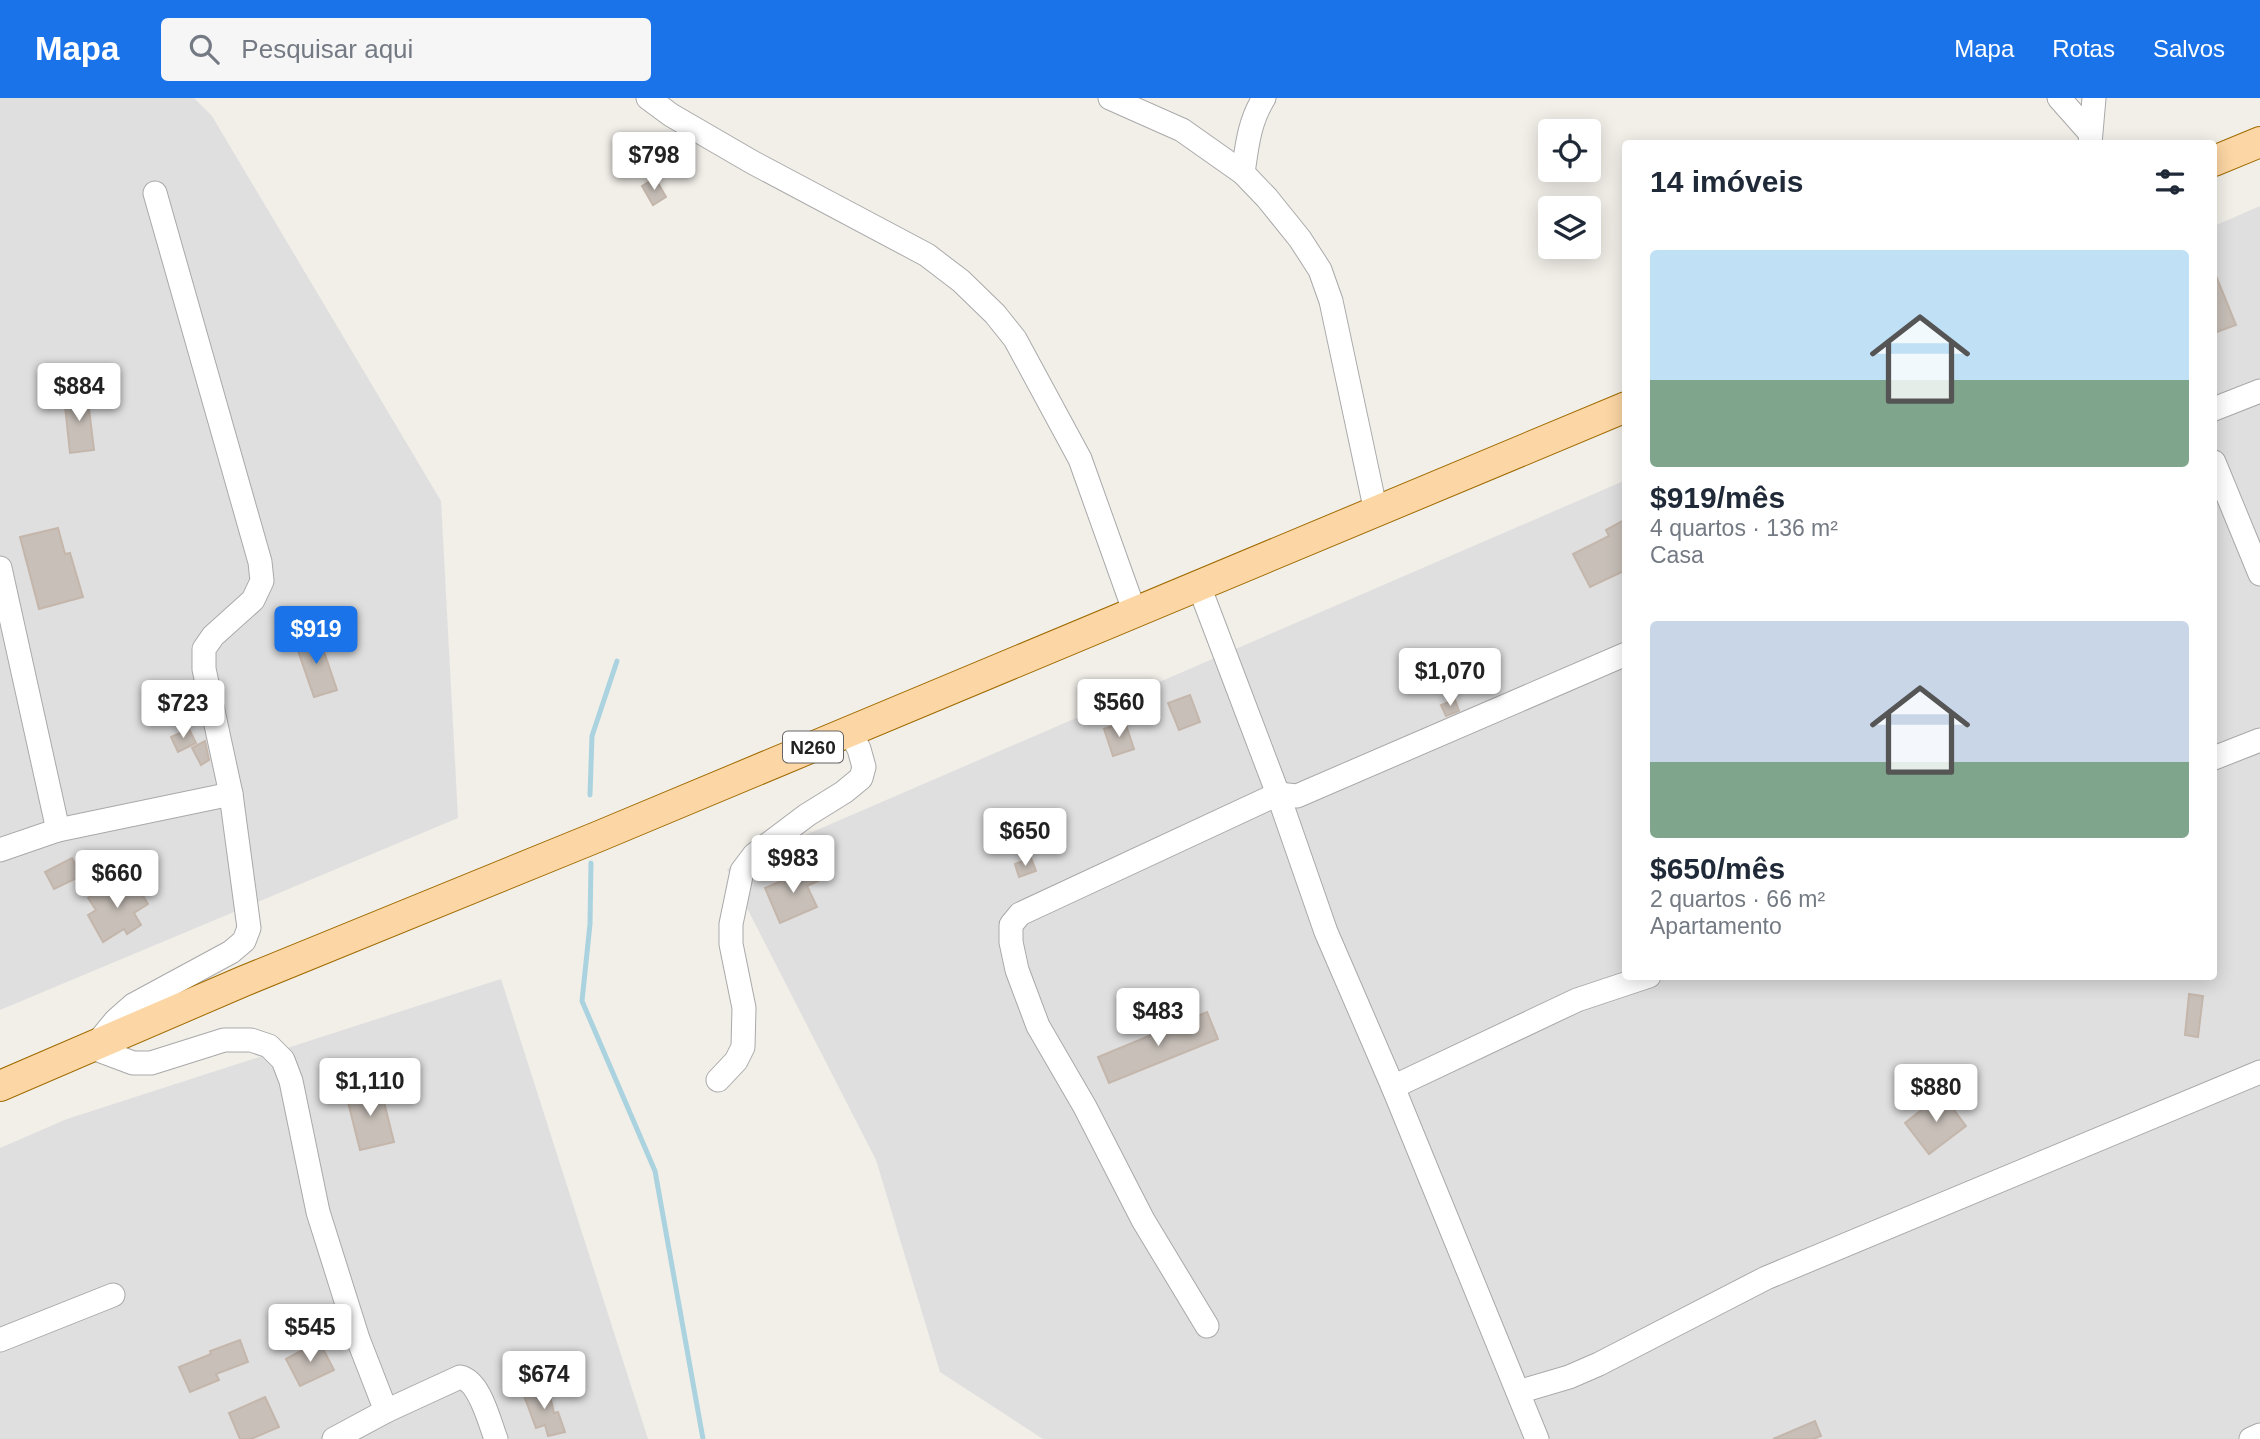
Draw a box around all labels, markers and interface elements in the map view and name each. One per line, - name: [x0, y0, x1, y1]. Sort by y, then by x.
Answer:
- search box: [161, 18, 651, 81]
- text: Mapa: [35, 30, 119, 67]
- icon: search: [185, 30, 223, 68]
- text: Pesquisar aqui: [241, 34, 413, 64]
- text: Mapa: [1954, 35, 2014, 62]
- text: Rotas: [2052, 35, 2115, 62]
- text: Salvos: [2153, 35, 2225, 62]
- map controls: [1538, 119, 1601, 259]
- button: locate: [1538, 119, 1601, 182]
- pin: $798: [613, 132, 695, 192]
- text: $798: [628, 142, 680, 168]
- icon: filters: [2151, 163, 2189, 201]
- text: 14 imóveis: [1650, 165, 1803, 198]
- button: layers: [1538, 196, 1601, 259]
- icon: home: [1857, 296, 1983, 422]
- pin: $884: [38, 364, 120, 423]
- text: $884: [53, 373, 105, 399]
- text: $919/mês: [1650, 481, 1785, 514]
- text: 4 quartos · 136 m²: [1650, 515, 1838, 541]
- text: Casa: [1650, 542, 1704, 568]
- pin: $919: [275, 606, 357, 666]
- text: $919: [290, 616, 342, 642]
- pin: $1,070: [1393, 648, 1507, 708]
- text: $1,070: [1415, 658, 1485, 684]
- icon: home: [1857, 667, 1983, 793]
- pin: $723: [142, 680, 224, 740]
- pin: $560: [1078, 680, 1160, 739]
- text: $560: [1093, 689, 1145, 715]
- text: $723: [157, 690, 209, 716]
- road number: N260: [783, 732, 843, 762]
- pin: $650: [984, 808, 1066, 868]
- text: $650: [999, 818, 1051, 844]
- pin: $983: [752, 836, 834, 895]
- text: $983: [767, 845, 819, 871]
- pin: $660: [76, 850, 158, 910]
- text: $650/mês: [1650, 852, 1785, 885]
- text: $660: [91, 860, 143, 886]
- text: 2 quartos · 66 m²: [1650, 886, 1825, 912]
- text: Apartamento: [1650, 913, 1782, 939]
- pin: $483: [1117, 988, 1199, 1048]
- text: $483: [1132, 998, 1184, 1024]
- pin: $1,110: [313, 1058, 427, 1118]
- pin: $880: [1895, 1065, 1977, 1124]
- text: $1,110: [335, 1068, 405, 1094]
- text: $880: [1910, 1074, 1962, 1100]
- pin: $545: [269, 1304, 351, 1364]
- text: $545: [284, 1314, 336, 1340]
- pin: $674: [503, 1352, 585, 1411]
- text: $674: [518, 1361, 570, 1387]

